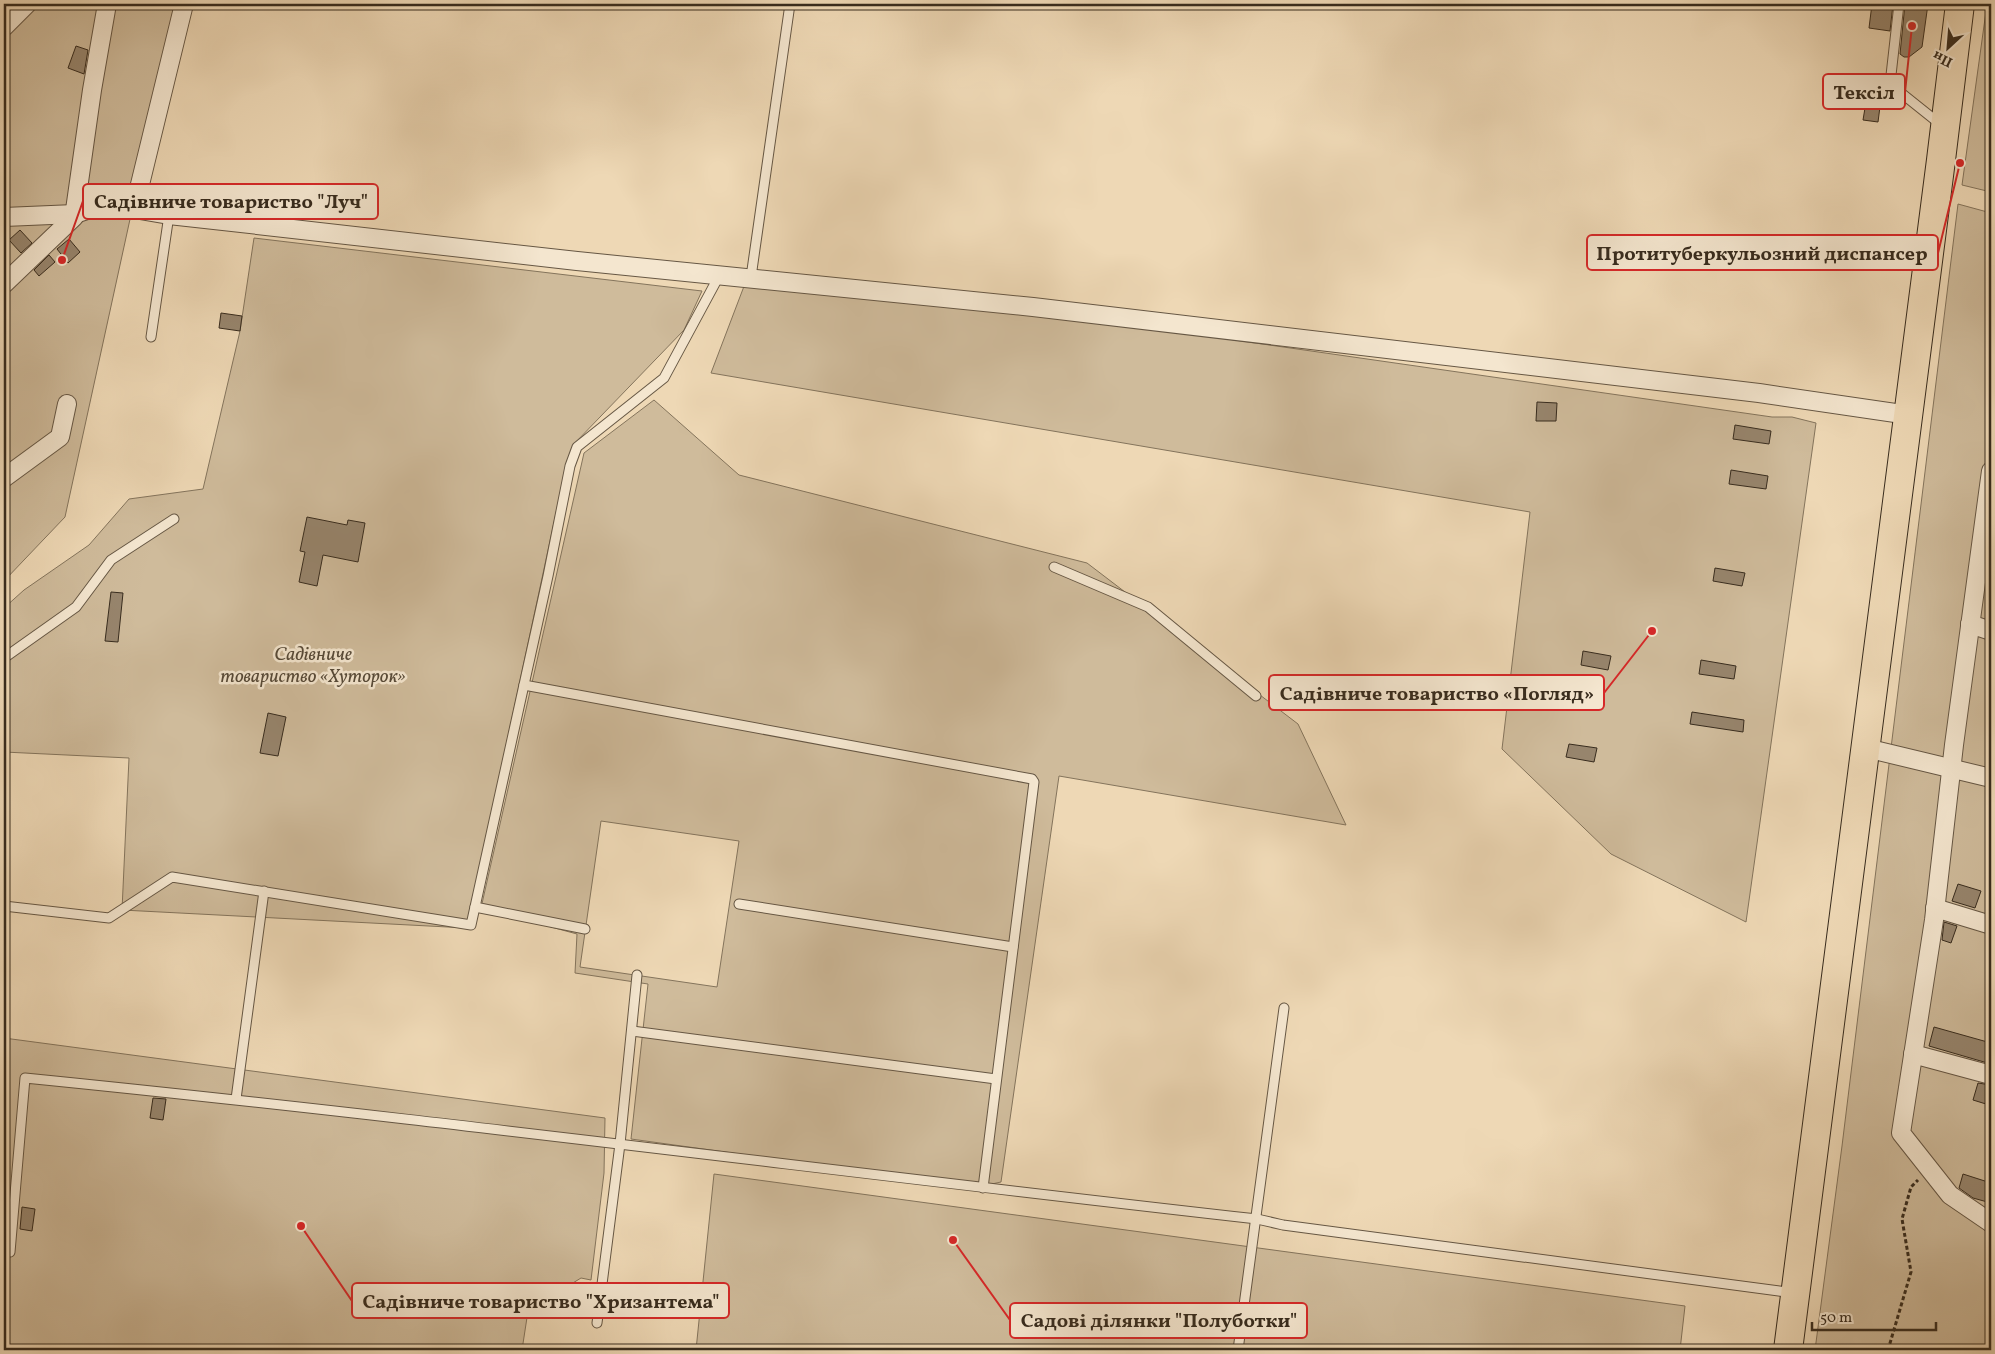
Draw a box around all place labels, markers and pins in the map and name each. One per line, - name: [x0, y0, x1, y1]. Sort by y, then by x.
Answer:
- callout: Тексіл: [1823, 74, 1905, 109]
- callout: Садівниче товариство "Луч": [83, 184, 378, 219]
- callout: Протитуберкульозний диспансер: [1587, 235, 1938, 270]
- callout: Садівниче товариство «Погляд»: [1269, 675, 1604, 710]
- callout: Садівниче товариство "Хризантема": [352, 1283, 729, 1318]
- callout: Садові ділянки "Полуботки": [1010, 1303, 1307, 1338]

